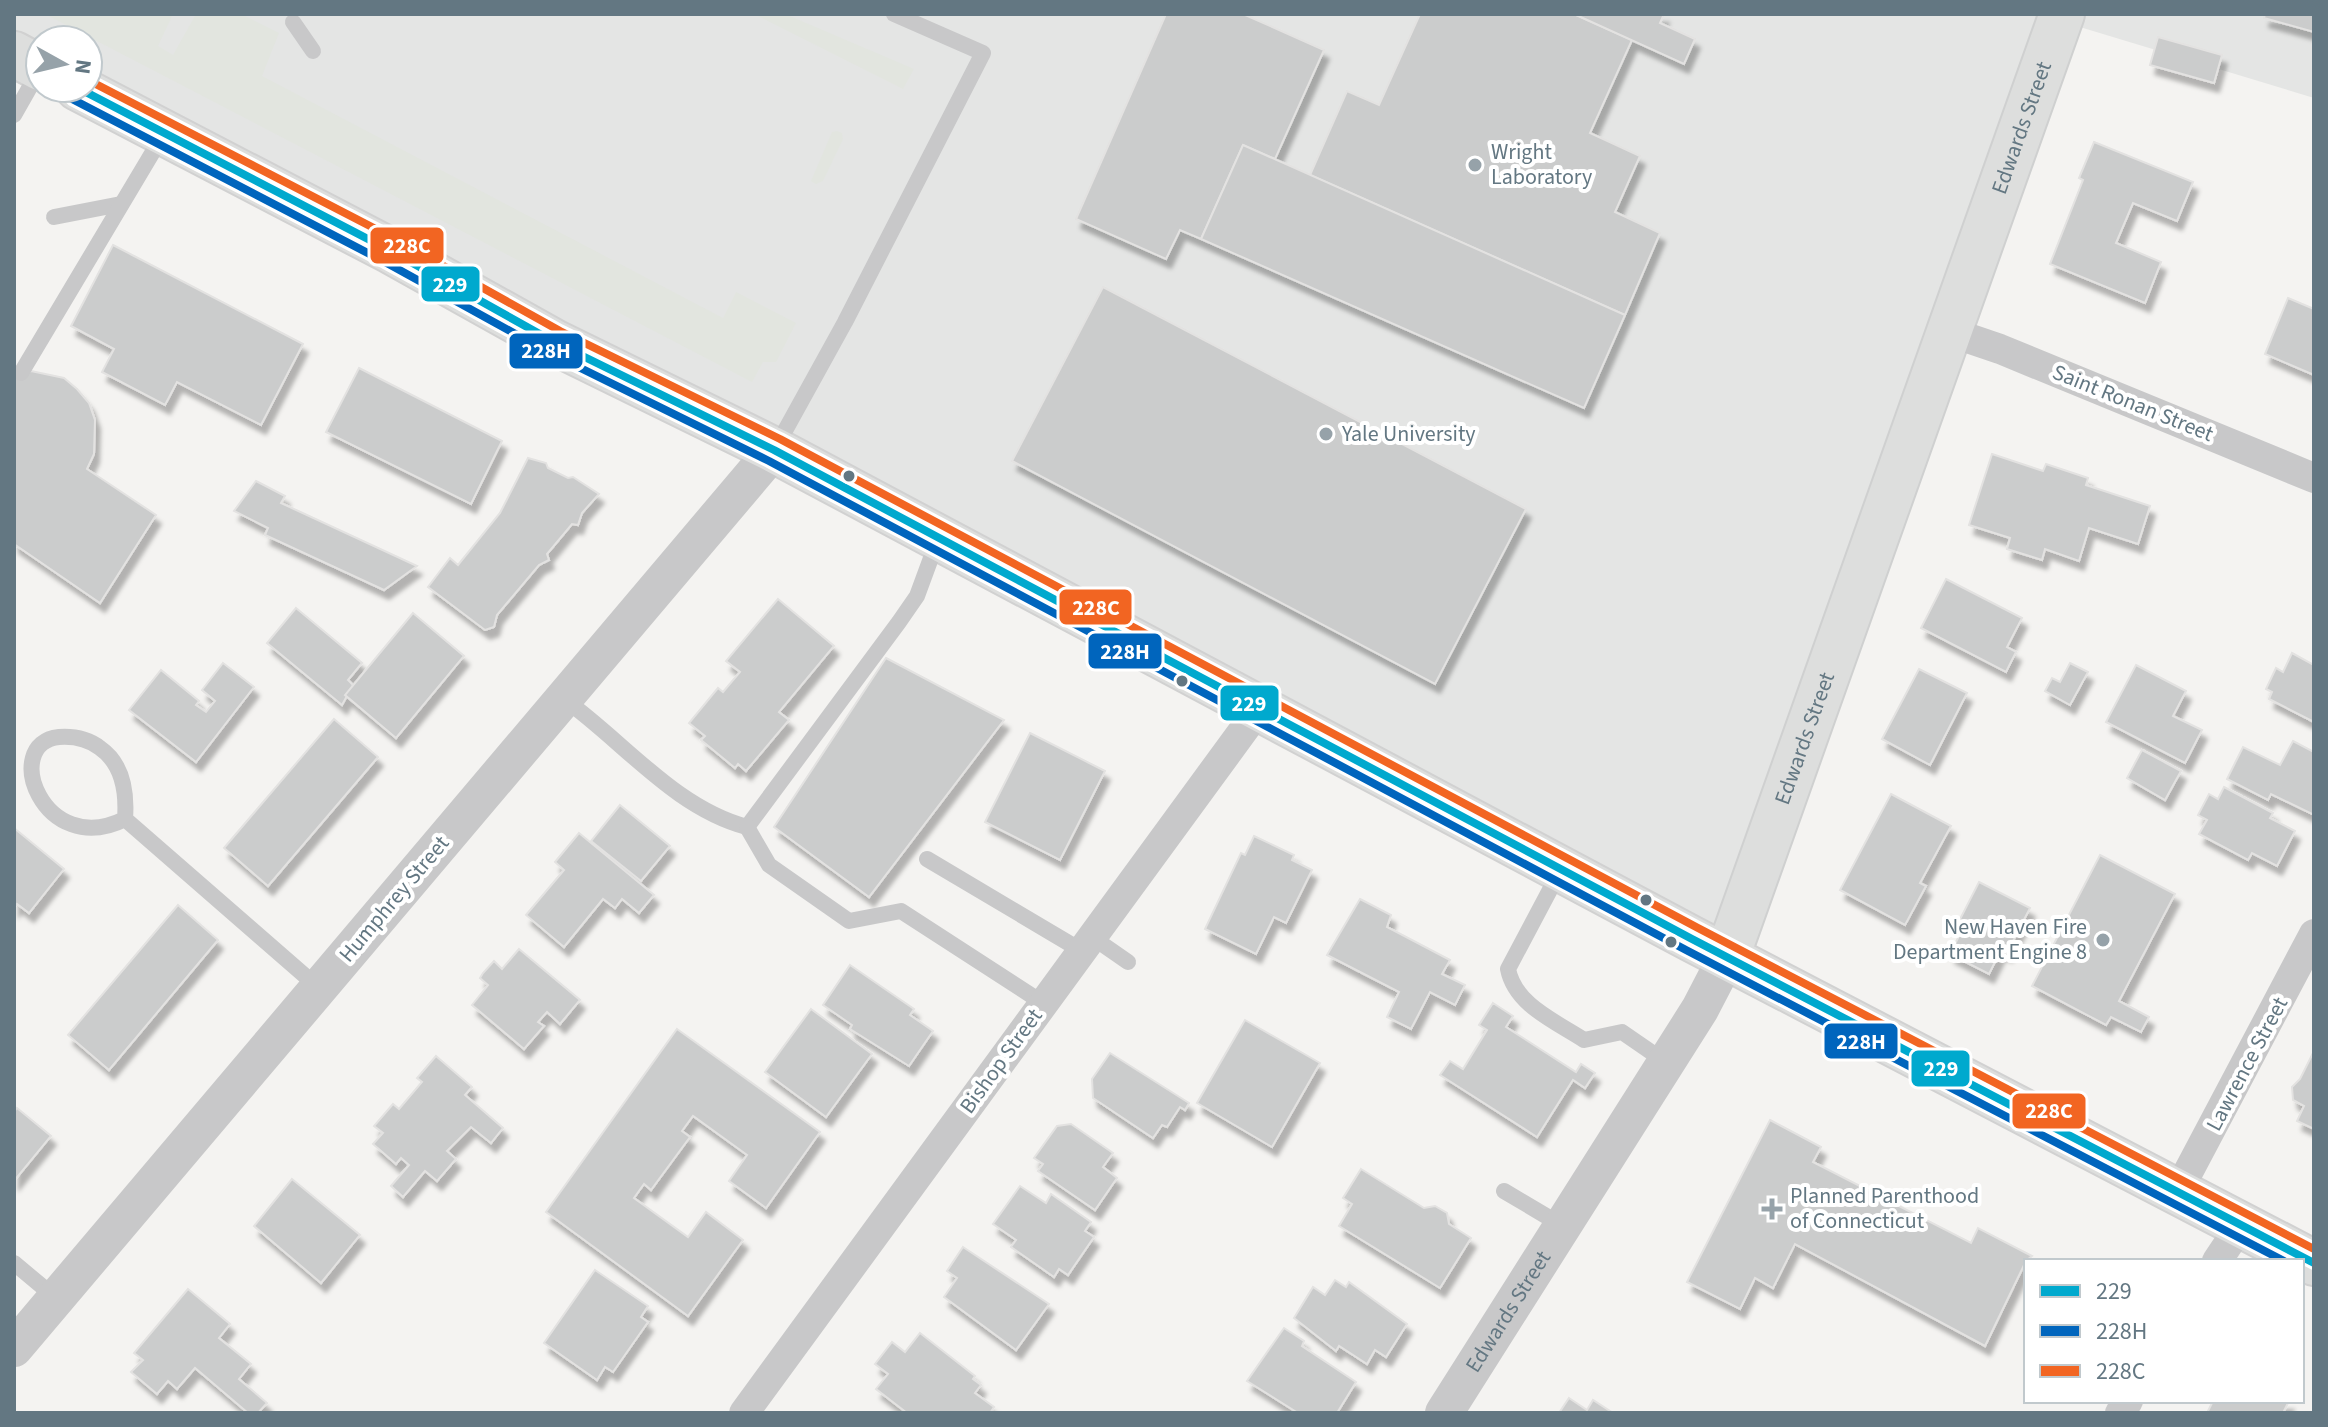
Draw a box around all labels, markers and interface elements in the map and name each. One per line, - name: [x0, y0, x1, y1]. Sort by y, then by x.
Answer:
- north arrow: [24, 24, 104, 104]
- text: N: [66, 57, 100, 76]
- street label: Edwards Street: [1983, 57, 2060, 198]
- place label: Wright Laboratory: [1491, 136, 1593, 193]
- marker: Wright Laboratory: [1466, 156, 1484, 174]
- line badge: 228C: [369, 226, 445, 265]
- text: 228C: [383, 230, 431, 262]
- line badge: 229: [420, 265, 481, 303]
- text: 229: [433, 269, 467, 301]
- line badge: 228H: [508, 332, 584, 370]
- text: 228H: [521, 335, 571, 367]
- street label: Saint Ronan Street: [2048, 356, 2219, 450]
- place label: Yale University: [1341, 418, 1476, 450]
- marker: Yale University: [1317, 425, 1335, 443]
- unlabelled marker: [841, 468, 857, 484]
- line badge: 228C: [1058, 588, 1133, 626]
- text: 228C: [1072, 592, 1120, 624]
- line badge: 228H: [1087, 632, 1163, 670]
- text: 228H: [1100, 636, 1150, 668]
- street label: Edwards Street: [1766, 667, 1843, 809]
- unlabelled marker: [1174, 673, 1190, 689]
- line badge: 229: [1219, 684, 1280, 722]
- text: 229: [1232, 688, 1266, 720]
- street label: Humphrey Street: [331, 828, 457, 969]
- unlabelled marker: [1638, 892, 1654, 908]
- place label: New Haven Fire Department Engine 8: [1893, 911, 2087, 968]
- marker: New Haven Fire Department Engine 8: [2094, 931, 2112, 949]
- unlabelled marker: [1663, 934, 1679, 950]
- street label: Lawrence Street: [2198, 991, 2296, 1137]
- street label: Bishop Street: [952, 1001, 1050, 1120]
- line badge: 228H: [1823, 1022, 1899, 1060]
- text: 228H: [1836, 1026, 1886, 1058]
- line badge: 229: [1910, 1049, 1971, 1088]
- text: 229: [1924, 1053, 1958, 1085]
- line badge: 228C: [2011, 1092, 2087, 1130]
- text: 228C: [2025, 1095, 2073, 1127]
- place label: Planned Parenthood of Connecticut: [1790, 1180, 1979, 1237]
- marker: Planned Parenthood of Connecticut: [1761, 1198, 1783, 1220]
- street label: Edwards Street: [1458, 1244, 1559, 1379]
- legend: [2024, 1259, 2304, 1403]
- text: 229: [2096, 1274, 2132, 1309]
- text: 228H: [2096, 1314, 2147, 1349]
- text: 228C: [2096, 1354, 2146, 1389]

